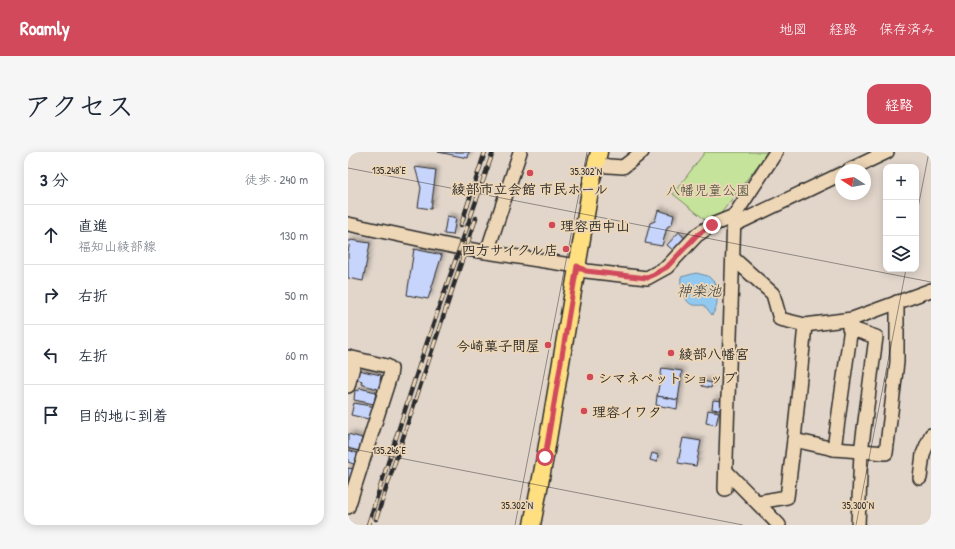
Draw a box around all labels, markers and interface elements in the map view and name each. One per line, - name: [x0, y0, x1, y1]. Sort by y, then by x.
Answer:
- text: Roamly: [20, 15, 70, 41]
- text: 地図: [779, 19, 807, 38]
- text: 経路: [829, 19, 857, 38]
- text: 保存済み: [879, 19, 935, 38]
- button: 経路: [867, 84, 931, 124]
- text: アクセス: [24, 87, 134, 125]
- text: 135.248°E: [372, 164, 407, 177]
- north arrow: [835, 164, 871, 200]
- map controls: [883, 164, 919, 272]
- button: +: [883, 164, 919, 200]
- text: 35.302°N: [570, 165, 602, 178]
- text: 3 分: [40, 168, 69, 191]
- marker: 綾部市立会館 市民ホール: [525, 168, 535, 178]
- text: 徒歩 · 240 m: [245, 170, 308, 188]
- place label: 綾部市立会館 市民ホール: [452, 179, 608, 198]
- park label: 八幡児童公園: [666, 180, 750, 199]
- button: −: [883, 200, 919, 236]
- text: 直進: [78, 215, 108, 236]
- place label: 理容西中山: [560, 216, 630, 235]
- route end: [703, 216, 721, 234]
- marker: 理容西中山: [547, 220, 557, 230]
- icon: ahead: [40, 224, 62, 246]
- text: 130 m: [280, 226, 308, 244]
- button: layers: [883, 236, 919, 272]
- text: 福知山綾部線: [78, 237, 156, 255]
- place label: 四方サイクル店: [462, 240, 558, 259]
- marker: 四方サイクル店: [561, 244, 571, 254]
- water label: 神楽池: [676, 280, 722, 301]
- icon: right: [40, 284, 62, 306]
- text: 右折: [78, 285, 108, 306]
- text: 50 m: [285, 286, 308, 304]
- place label: 今崎菓子問屋: [456, 336, 540, 355]
- marker: 今崎菓子問屋: [543, 340, 553, 350]
- icon: left: [40, 344, 62, 366]
- place label: 綾部八幡宮: [679, 344, 749, 363]
- text: 左折: [78, 345, 108, 366]
- text: 60 m: [285, 346, 308, 364]
- marker: 綾部八幡宮: [666, 348, 676, 358]
- place label: シマネペットショップ: [598, 368, 737, 387]
- marker: シマネペットショップ: [585, 372, 595, 382]
- place label: 理容イワタ: [592, 402, 662, 421]
- icon: arrive: [40, 404, 62, 426]
- text: 目的地に到着: [78, 405, 168, 426]
- marker: 理容イワタ: [579, 406, 589, 416]
- text: 135.246°E: [372, 444, 406, 457]
- route start: [536, 448, 554, 466]
- text: 35.302°N: [501, 499, 533, 512]
- text: 35.300°N: [842, 499, 874, 512]

